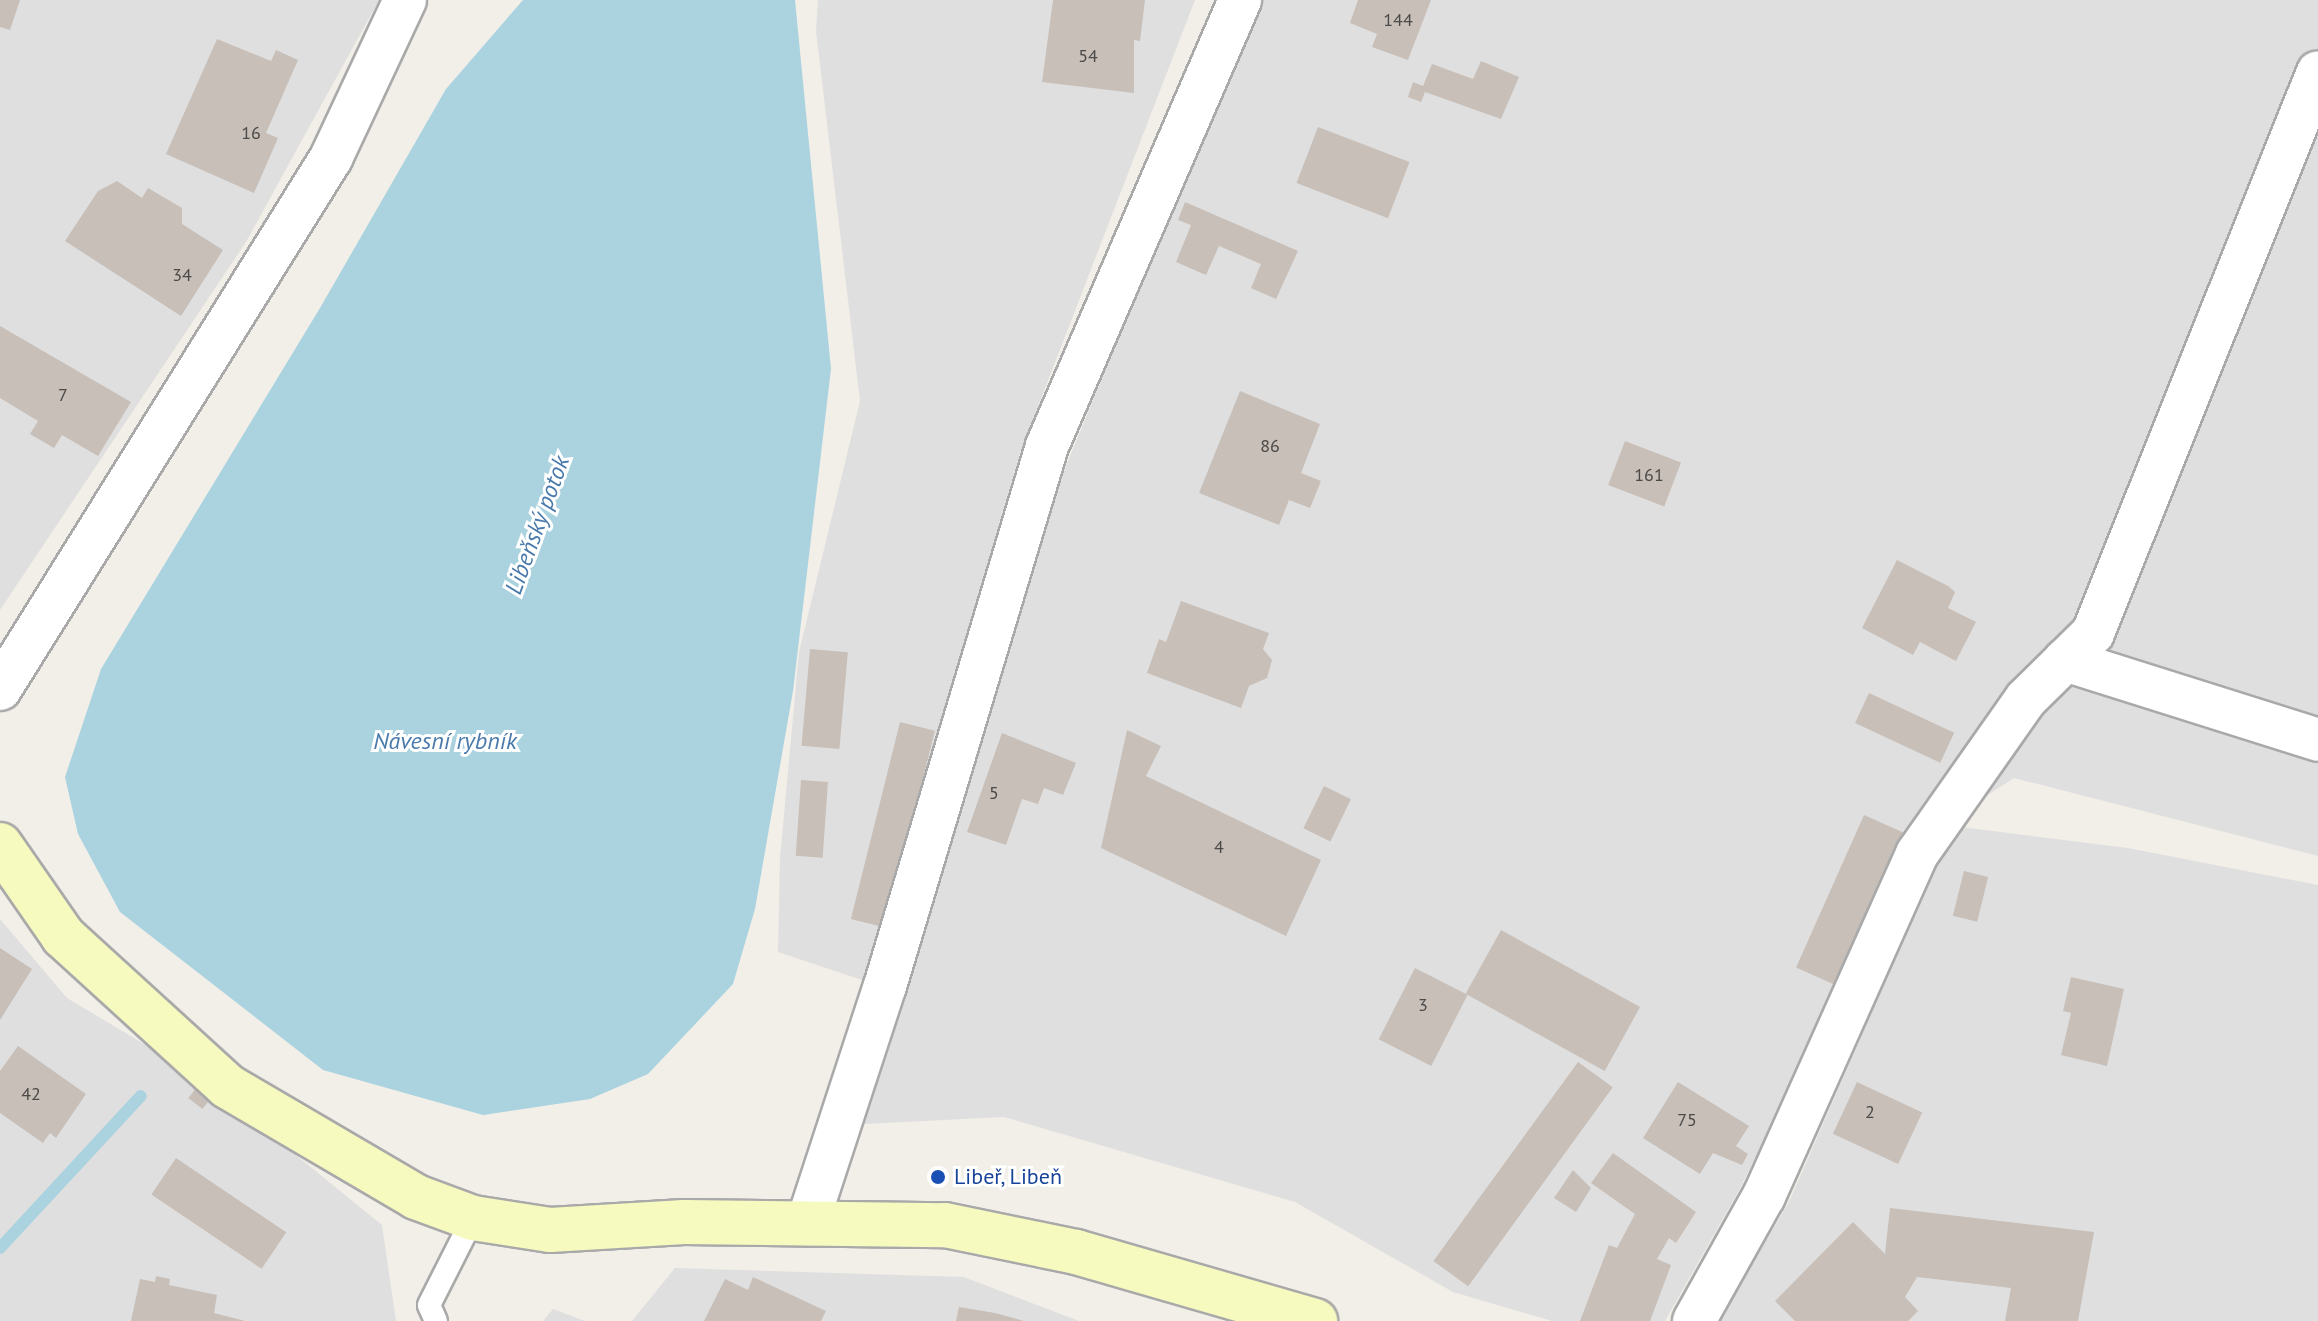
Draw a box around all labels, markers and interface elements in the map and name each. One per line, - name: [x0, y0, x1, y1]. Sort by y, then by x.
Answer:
- house number: 144: [1383, 9, 1413, 31]
- house number: 54: [1078, 45, 1098, 67]
- house number: 16: [241, 122, 261, 144]
- house number: 34: [172, 264, 192, 286]
- house number: 7: [58, 384, 68, 406]
- house number: 86: [1260, 435, 1280, 457]
- water label: Libeňský potok: [499, 452, 575, 598]
- house number: 161: [1634, 464, 1664, 486]
- water label: Návesní rybník: [373, 727, 517, 755]
- house number: 5: [989, 782, 999, 804]
- house number: 4: [1214, 836, 1224, 858]
- house number: 3: [1418, 994, 1428, 1016]
- house number: 42: [21, 1083, 41, 1105]
- house number: 2: [1865, 1101, 1875, 1123]
- house number: 75: [1677, 1109, 1697, 1131]
- place label: Libeř, Libeň: [954, 1164, 1064, 1190]
- marker: Libeř, Libeň: [929, 1168, 947, 1186]

